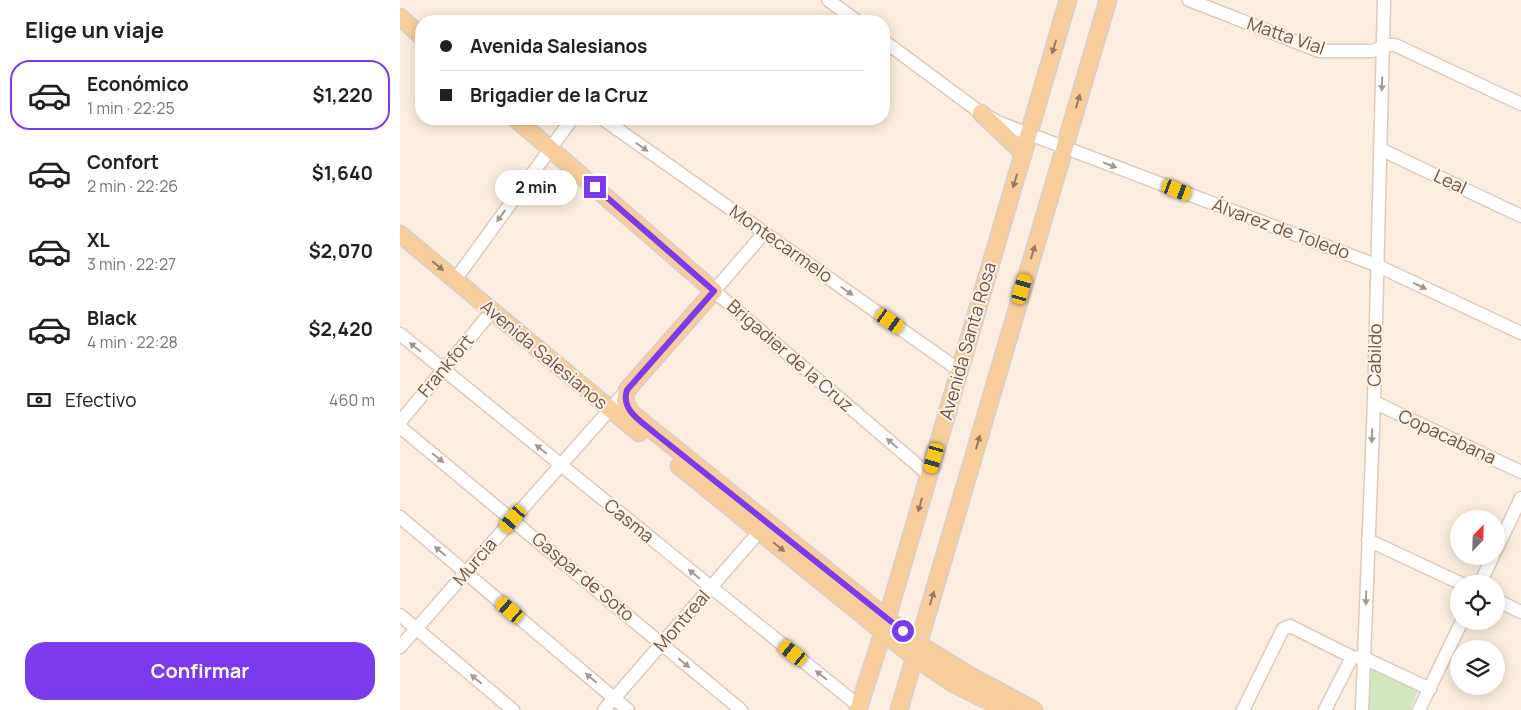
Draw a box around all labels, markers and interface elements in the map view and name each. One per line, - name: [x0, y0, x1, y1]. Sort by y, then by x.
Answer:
- street label: Matta Vial: [1244, 11, 1329, 60]
- text: Elige un viaje: [25, 15, 164, 45]
- text: Avenida Salesianos: [470, 33, 647, 59]
- one-way arrow: [1050, 39, 1058, 54]
- text: Económico: [87, 71, 189, 97]
- icon: car: [27, 73, 72, 118]
- one-way arrow: [1378, 76, 1386, 92]
- text: $1,220: [313, 82, 373, 108]
- text: Brigadier de la Cruz: [470, 82, 648, 108]
- one-way arrow: [1075, 94, 1083, 109]
- text: 1 min · 22:25: [87, 97, 175, 119]
- one-way arrow: [636, 142, 649, 152]
- text: Confort: [87, 149, 159, 175]
- icon: car: [27, 151, 72, 196]
- text: $1,640: [312, 160, 373, 186]
- one-way arrow: [1103, 161, 1118, 169]
- street label: Leal: [1430, 163, 1471, 199]
- callout: 2 min: [495, 170, 578, 204]
- one-way arrow: [1011, 173, 1019, 188]
- text: 2 min · 22:26: [87, 175, 178, 197]
- text: 2 min: [515, 176, 557, 198]
- route end: [584, 176, 606, 198]
- car: [1160, 178, 1193, 202]
- street label: Álvarez de Toledo: [1209, 192, 1354, 264]
- street label: Montecarmelo: [725, 199, 838, 288]
- one-way arrow: [496, 209, 506, 223]
- text: XL: [87, 227, 110, 253]
- icon: car: [27, 229, 72, 274]
- text: $2,070: [309, 238, 373, 264]
- one-way arrow: [1030, 244, 1038, 259]
- text: 3 min · 22:27: [87, 253, 176, 275]
- street label: Avenida Santa Rosa: [933, 259, 1001, 422]
- one-way arrow: [431, 260, 444, 271]
- car: [1010, 273, 1033, 305]
- one-way arrow: [1413, 281, 1428, 290]
- one-way arrow: [840, 286, 854, 296]
- street label: Avenida Salesianos: [476, 294, 613, 415]
- street label: Brigadier de la Cruz: [722, 294, 859, 417]
- text: Black: [87, 305, 136, 331]
- car: [873, 306, 906, 336]
- icon: car: [27, 307, 72, 352]
- text: $2,420: [309, 316, 373, 342]
- street label: Cabildo: [1361, 323, 1387, 387]
- street label: Frankfort: [412, 329, 479, 402]
- text: 4 min · 22:28: [87, 331, 178, 353]
- one-way arrow: [409, 341, 422, 352]
- icon: cash: [25, 386, 53, 414]
- text: Efectivo: [65, 387, 136, 413]
- text: 460 m: [329, 389, 375, 411]
- street label: Copacabana: [1395, 403, 1500, 469]
- one-way arrow: [1368, 428, 1376, 444]
- one-way arrow: [974, 434, 982, 449]
- one-way arrow: [886, 438, 899, 449]
- car: [922, 442, 945, 474]
- one-way arrow: [535, 444, 548, 455]
- one-way arrow: [431, 452, 444, 463]
- street label: Casma: [600, 493, 660, 548]
- one-way arrow: [916, 497, 924, 512]
- car: [497, 503, 528, 535]
- north arrow: [1450, 510, 1505, 565]
- map controls: [1450, 510, 1505, 695]
- street label: Gaspar de Soto: [527, 526, 640, 626]
- street label: Murcia: [447, 532, 502, 590]
- one-way arrow: [772, 542, 785, 553]
- one-way arrow: [434, 546, 446, 557]
- one-way arrow: [688, 568, 701, 579]
- button: locate: [1450, 575, 1505, 630]
- street label: Montreal: [648, 584, 715, 656]
- one-way arrow: [929, 590, 937, 605]
- one-way arrow: [1361, 590, 1369, 606]
- car: [493, 594, 526, 626]
- route start: [892, 620, 914, 642]
- car: [776, 638, 809, 668]
- button: layers: [1450, 640, 1505, 695]
- button: Confirmar: [25, 642, 375, 700]
- one-way arrow: [678, 657, 691, 668]
- one-way arrow: [815, 670, 828, 681]
- one-way arrow: [469, 673, 482, 684]
- one-way arrow: [584, 673, 597, 684]

